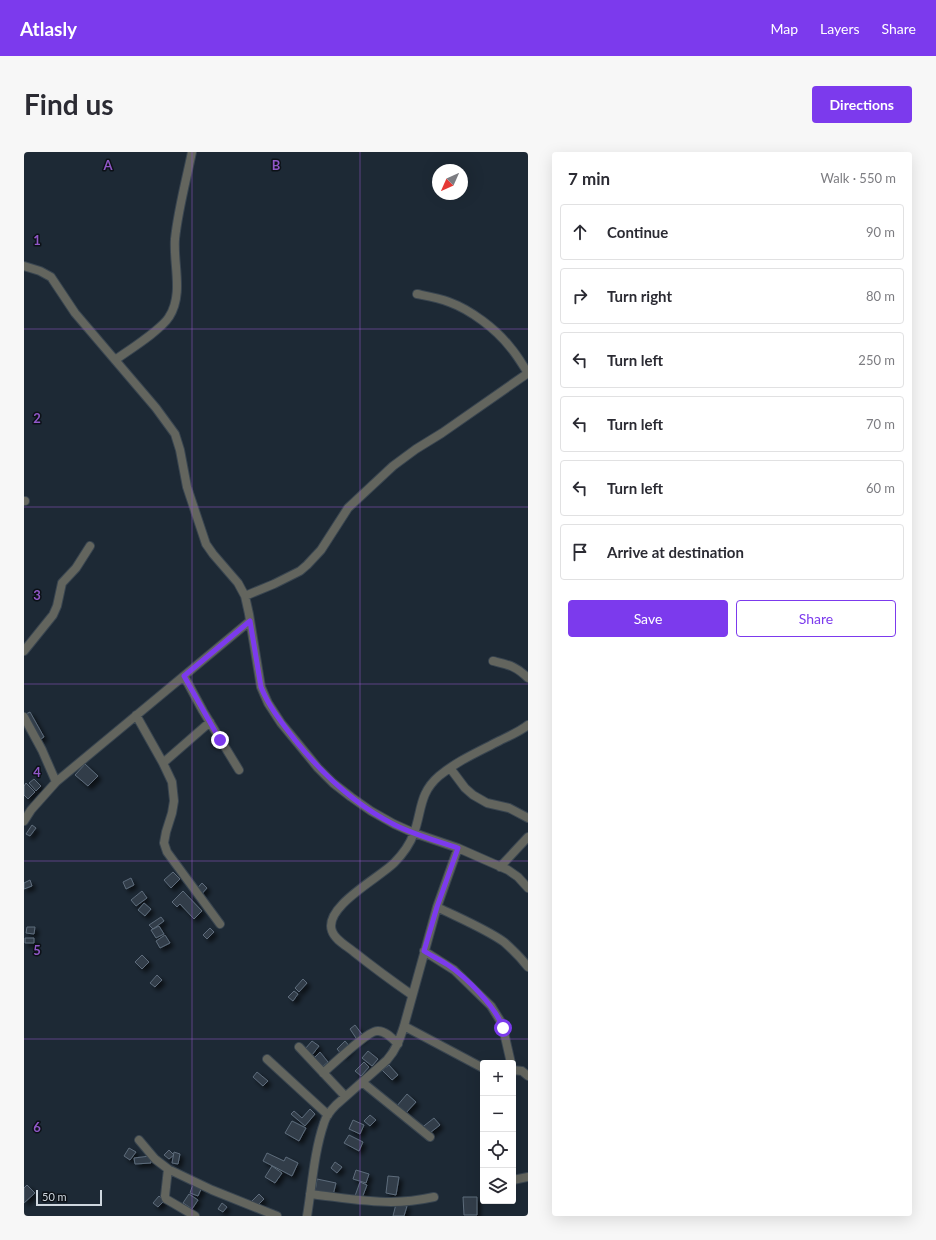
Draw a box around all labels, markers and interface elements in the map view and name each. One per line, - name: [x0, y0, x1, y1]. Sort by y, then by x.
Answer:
- text: Atlasly: [20, 17, 77, 40]
- text: Map: [770, 20, 798, 37]
- text: Layers: [820, 20, 860, 37]
- text: Share: [882, 20, 916, 37]
- button: Directions: [812, 86, 912, 123]
- text: Find us: [24, 87, 114, 121]
- text: A: [102, 157, 113, 173]
- text: B: [272, 157, 281, 173]
- north arrow: [432, 164, 468, 200]
- text: 7 min: [568, 168, 610, 189]
- text: Walk · 550 m: [820, 170, 896, 186]
- icon: ahead: [569, 221, 591, 243]
- text: Continue: [607, 223, 668, 241]
- text: 90 m: [866, 224, 895, 240]
- text: 1: [33, 232, 41, 248]
- icon: right: [569, 285, 591, 307]
- text: Turn right: [607, 287, 672, 305]
- text: 80 m: [866, 288, 895, 304]
- icon: left: [569, 349, 591, 371]
- text: Turn left: [607, 351, 663, 369]
- text: 250 m: [858, 352, 895, 368]
- text: 2: [33, 410, 41, 426]
- icon: left: [569, 413, 591, 435]
- text: Turn left: [607, 415, 663, 433]
- text: 70 m: [866, 416, 895, 432]
- icon: left: [569, 477, 591, 499]
- text: Turn left: [607, 479, 663, 497]
- text: 60 m: [866, 480, 895, 496]
- icon: arrive: [569, 541, 591, 563]
- text: Arrive at destination: [607, 543, 744, 561]
- text: 3: [33, 587, 41, 603]
- button: Save: [568, 600, 728, 637]
- button: Share: [736, 600, 896, 637]
- route end: [211, 731, 229, 749]
- text: 4: [33, 764, 41, 780]
- text: 5: [33, 942, 41, 958]
- route start: [494, 1019, 512, 1037]
- map controls: [480, 1060, 516, 1204]
- button: +: [480, 1060, 516, 1096]
- button: −: [480, 1096, 516, 1132]
- text: 6: [33, 1119, 41, 1135]
- button: locate: [480, 1132, 516, 1168]
- button: layers: [480, 1168, 516, 1204]
- scale bar: [36, 1188, 102, 1207]
- text: 50 m: [42, 1190, 67, 1203]

